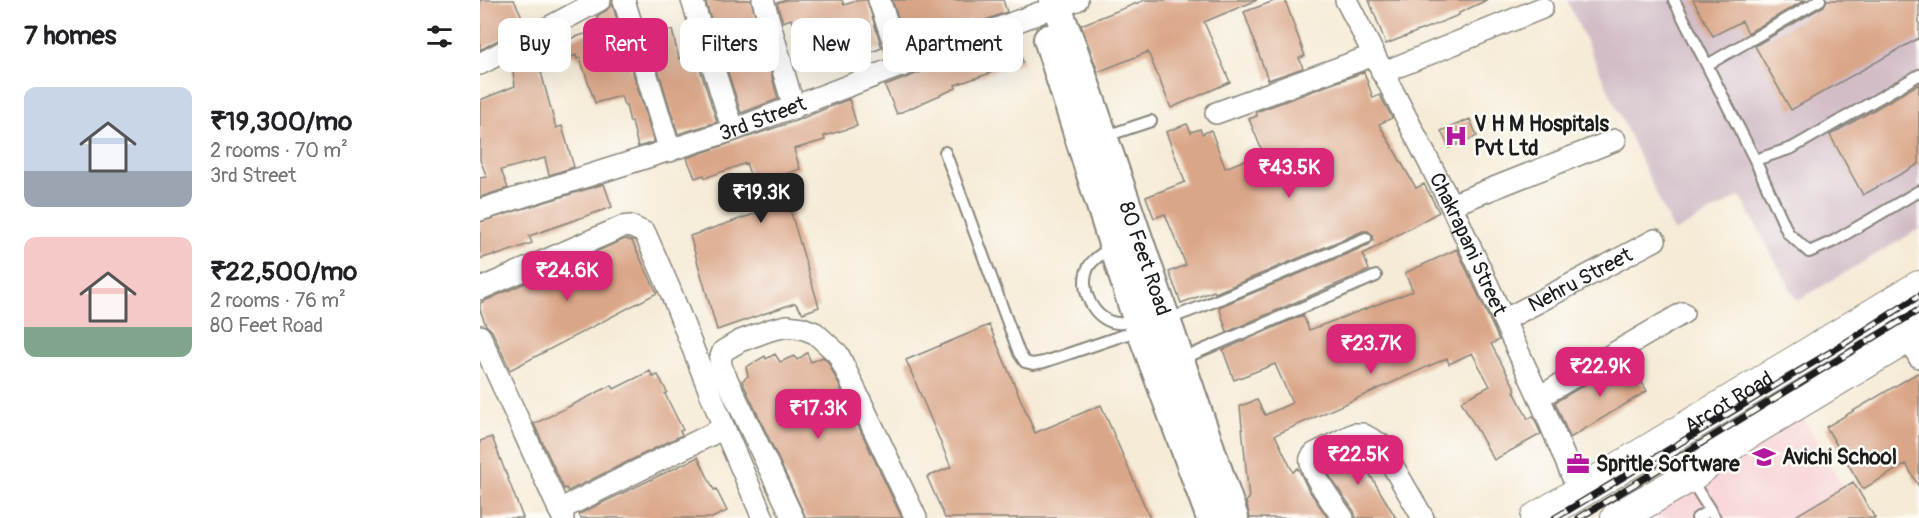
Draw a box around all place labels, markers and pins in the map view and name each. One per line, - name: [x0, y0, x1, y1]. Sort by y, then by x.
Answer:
- place label: V H M Hospitals Pvt Ltd: [1474, 111, 1609, 162]
- hospital icon: V H M Hospitals Pvt Ltd: [1443, 123, 1469, 149]
- pin: ₹43.5K: [1240, 148, 1338, 199]
- pin: ₹19.3K: [712, 173, 810, 224]
- pin: ₹24.6K: [518, 251, 616, 302]
- pin: ₹23.7K: [1322, 324, 1420, 375]
- pin: ₹22.9K: [1551, 347, 1649, 398]
- pin: ₹17.3K: [769, 389, 867, 440]
- pin: ₹22.5K: [1309, 435, 1407, 486]
- school or university icon: Avichi School: [1751, 444, 1777, 470]
- place label: Avichi School: [1782, 444, 1897, 471]
- office icon: Spritle Software: [1565, 451, 1591, 477]
- place label: Spritle Software: [1596, 451, 1740, 478]

